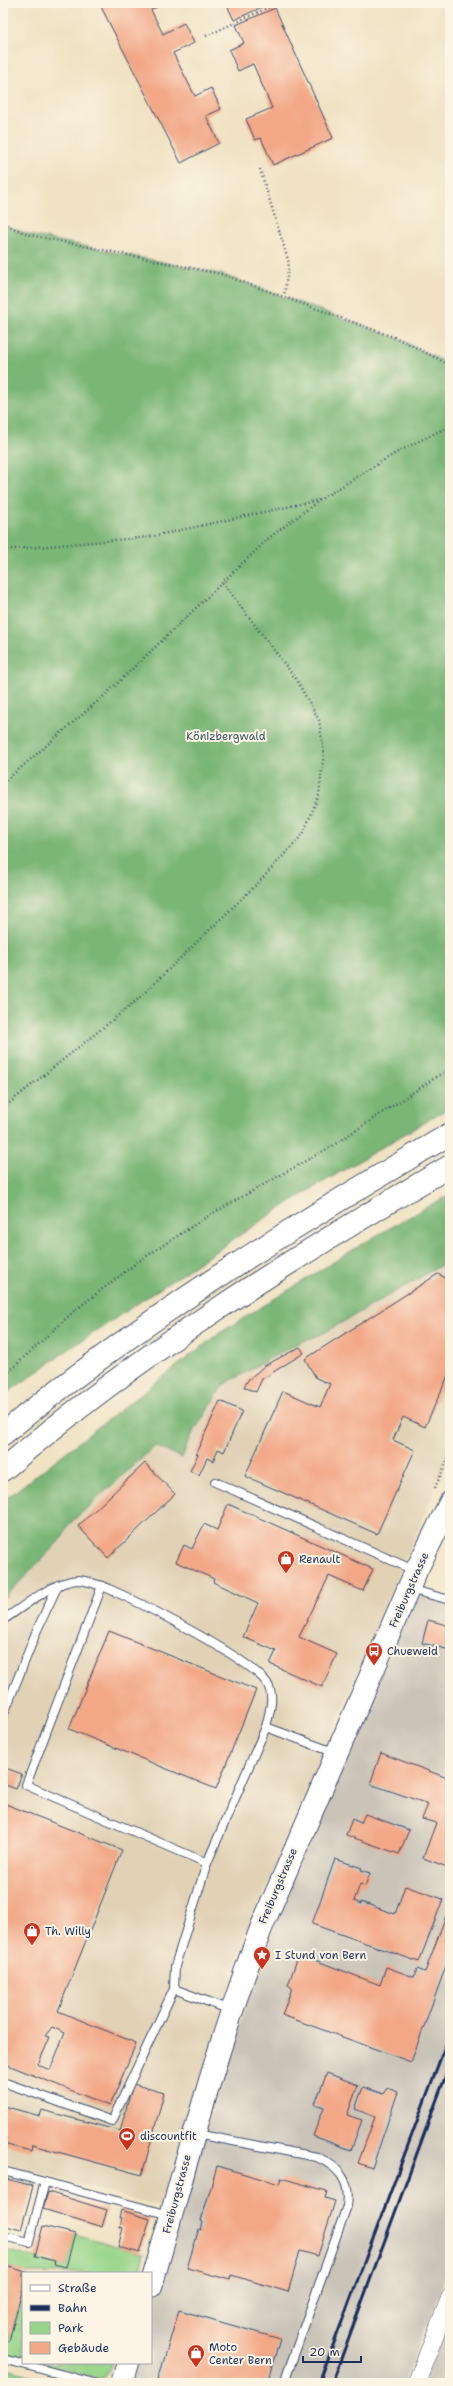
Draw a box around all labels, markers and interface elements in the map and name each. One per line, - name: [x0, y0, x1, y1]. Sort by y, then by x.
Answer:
- park label: Könizbergwald: [186, 729, 266, 744]
- shop icon: Renault: [276, 1549, 296, 1574]
- street label: Freiburgstrasse: [386, 1550, 432, 1630]
- place label: Renault: [299, 1552, 340, 1567]
- bus stop icon: Chueweid: [364, 1641, 384, 1666]
- place label: Chueweid: [387, 1644, 438, 1659]
- street label: Freiburgstrasse: [255, 1846, 301, 1926]
- shop icon: Th. Willy: [22, 1921, 42, 1946]
- place label: Th. Willy: [45, 1924, 91, 1939]
- place icon: I Stund von Bern: [252, 1945, 272, 1970]
- place label: I Stund von Bern: [275, 1948, 366, 1963]
- sports icon: discountfit: [117, 2126, 137, 2151]
- place label: discountfit: [140, 2129, 197, 2144]
- street label: Freiburgstrasse: [159, 2153, 195, 2235]
- legend: [22, 2272, 152, 2364]
- text: Straße: [58, 2280, 97, 2296]
- text: Bahn: [58, 2300, 87, 2316]
- text: Park: [58, 2320, 84, 2336]
- scale bar: [303, 2338, 361, 2364]
- text: Gebäude: [58, 2340, 109, 2356]
- place label: Moto Center Bern: [209, 2340, 272, 2368]
- shop icon: Moto Center Bern: [186, 2343, 206, 2368]
- text: 20 m: [309, 2344, 340, 2360]

